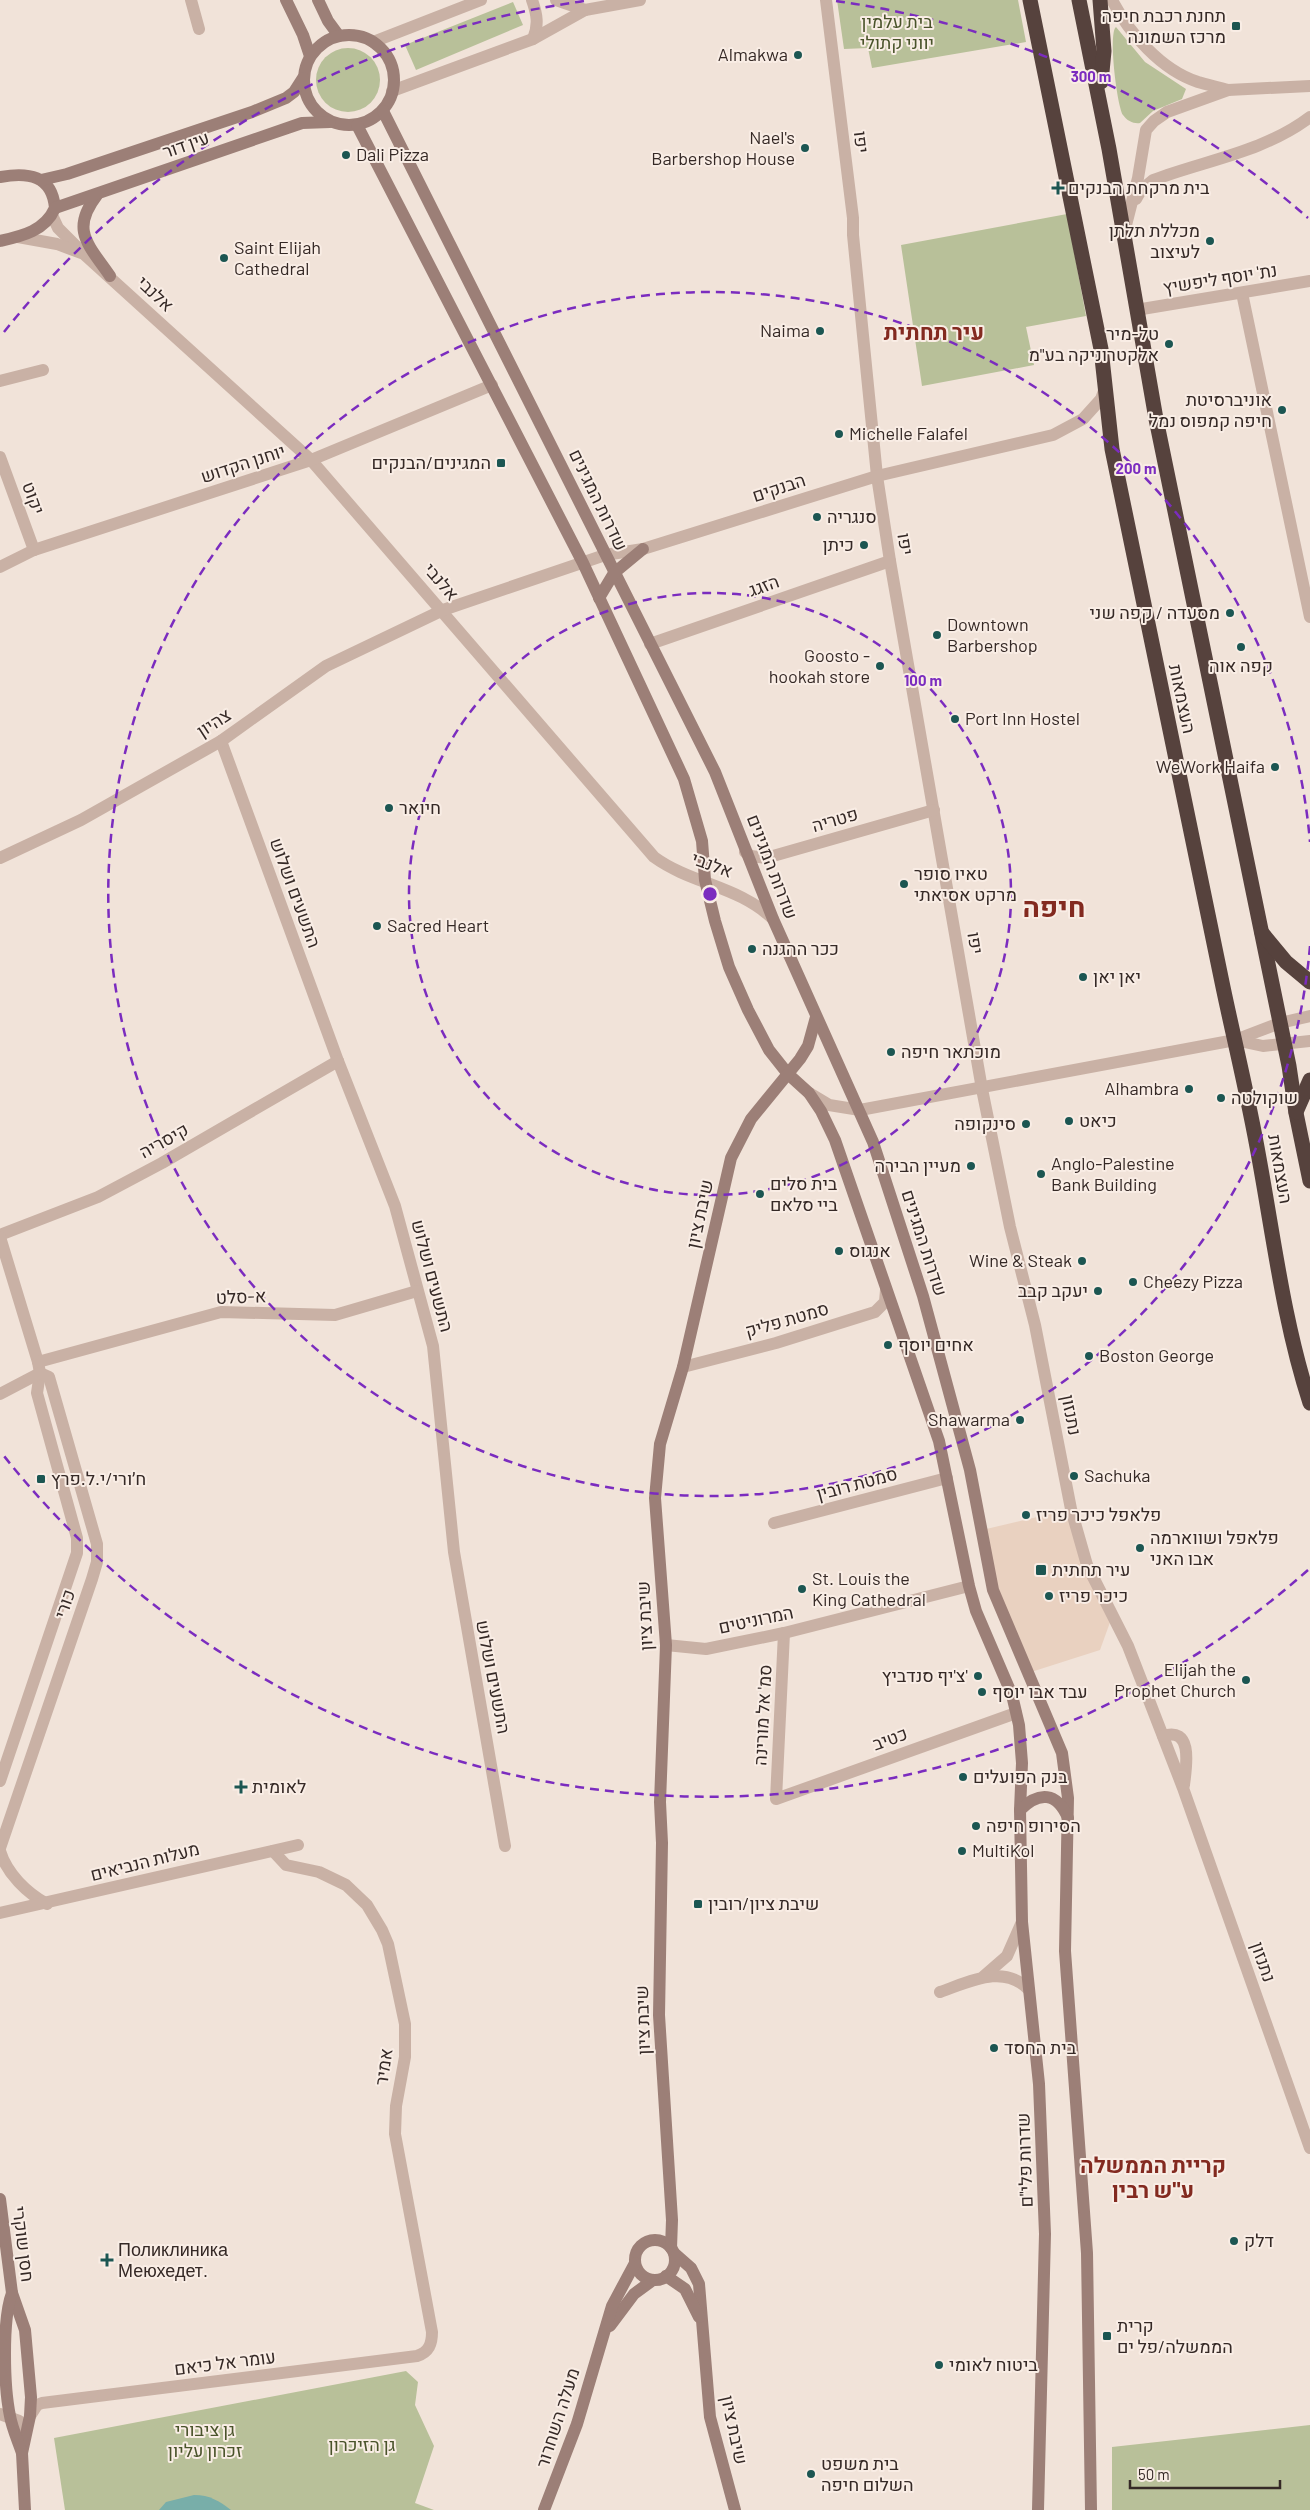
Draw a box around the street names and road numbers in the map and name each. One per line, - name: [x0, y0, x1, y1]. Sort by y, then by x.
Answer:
- street label: עין דור: [159, 126, 212, 162]
- street label: יפו: [850, 130, 874, 154]
- street label: נת' יוסף ליפשיץ: [1161, 258, 1279, 298]
- street label: אלנבי: [133, 271, 179, 316]
- street label: יוחנן הקדוש: [198, 439, 288, 487]
- street label: שדרות המגינים: [565, 445, 633, 554]
- street label: הבנקים: [749, 468, 808, 506]
- street label: יקוט: [18, 478, 50, 517]
- street label: יפו: [893, 531, 919, 556]
- street label: אלנבי: [420, 558, 464, 604]
- street label: הזגג: [745, 570, 782, 600]
- street label: העצמאות: [1165, 662, 1201, 735]
- street label: צהיון: [192, 703, 235, 741]
- street label: פטריה: [809, 802, 860, 836]
- street label: שדרות המגינים: [743, 811, 803, 922]
- street label: התשעים ושלוש: [266, 835, 326, 951]
- street label: אלנבי: [689, 847, 736, 882]
- street label: יפו: [963, 930, 989, 955]
- street label: קיסריה: [135, 1118, 192, 1163]
- street label: העצמאות: [1264, 1132, 1298, 1205]
- street label: שיבת ציון: [681, 1177, 717, 1250]
- street label: שדרות המגינים: [897, 1187, 952, 1299]
- street label: התשעים ושלוש: [407, 1217, 459, 1334]
- street label: א-סלט: [215, 1284, 267, 1308]
- street label: סמטת פליק: [742, 1297, 831, 1341]
- street label: נתנזון: [1057, 1393, 1087, 1437]
- street label: סמטת רובין: [814, 1462, 900, 1504]
- street label: שיבת ציון: [631, 1581, 657, 1651]
- street label: כורי: [49, 1586, 79, 1621]
- street label: המרוניטים: [716, 1600, 795, 1638]
- street label: התשעים ושלוש: [472, 1618, 516, 1736]
- street label: סמ' אל מורינה: [748, 1664, 776, 1766]
- street label: כטיב: [869, 1722, 910, 1755]
- street label: מעלות הנביאים: [88, 1837, 202, 1885]
- street label: נתנזון: [1247, 1939, 1281, 1985]
- street label: שיבת ציון: [630, 1985, 654, 2055]
- street label: אמיר: [370, 2047, 396, 2087]
- street label: שדרות פלי"ם: [1011, 2112, 1037, 2208]
- street label: חסן שוקרי: [8, 2205, 40, 2283]
- street label: עומר אל כיאם: [173, 2345, 277, 2379]
- street label: מעלה השחרור: [531, 2365, 584, 2471]
- street label: שיבת ציון: [717, 2393, 753, 2466]

